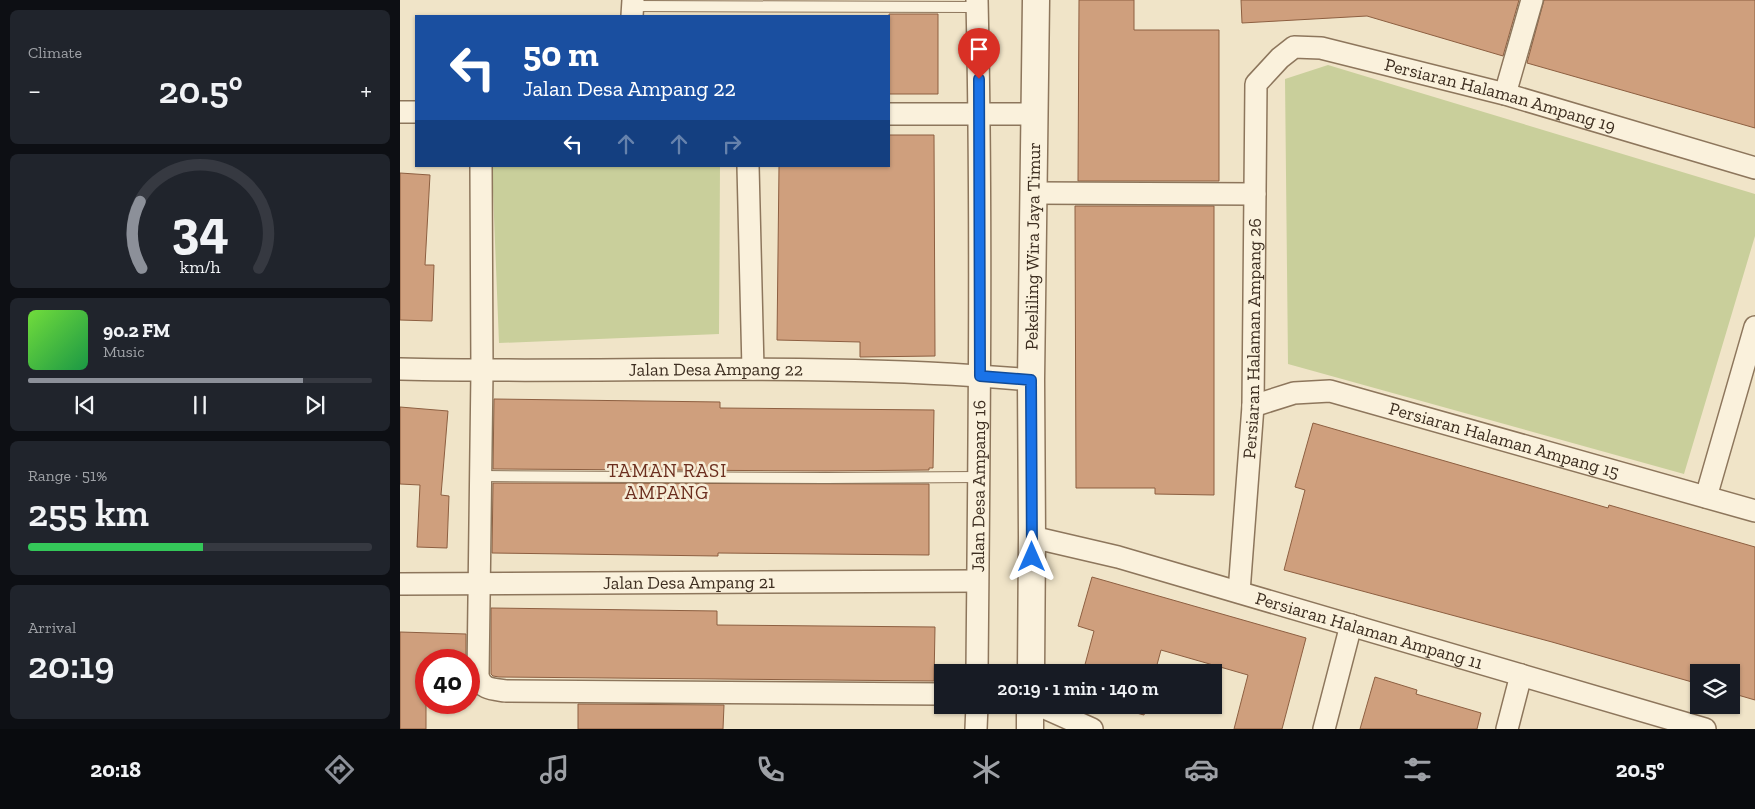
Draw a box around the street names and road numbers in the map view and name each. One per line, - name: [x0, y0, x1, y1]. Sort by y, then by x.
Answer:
- street label: Persiaran Halaman Ampang 19: [1382, 53, 1618, 137]
- street label: Pekeliling Wira Jaya Timur: [1020, 142, 1045, 350]
- street label: Persiaran Halaman Ampang 26: [1238, 218, 1266, 460]
- street label: Jalan Desa Ampang 22: [629, 358, 803, 381]
- street label: Persiaran Halaman Ampang 15: [1386, 397, 1622, 483]
- street label: Jalan Desa Ampang 16: [967, 400, 990, 572]
- street label: Jalan Desa Ampang 21: [603, 571, 775, 594]
- street label: Persiaran Halaman Ampang 11: [1253, 587, 1486, 674]

